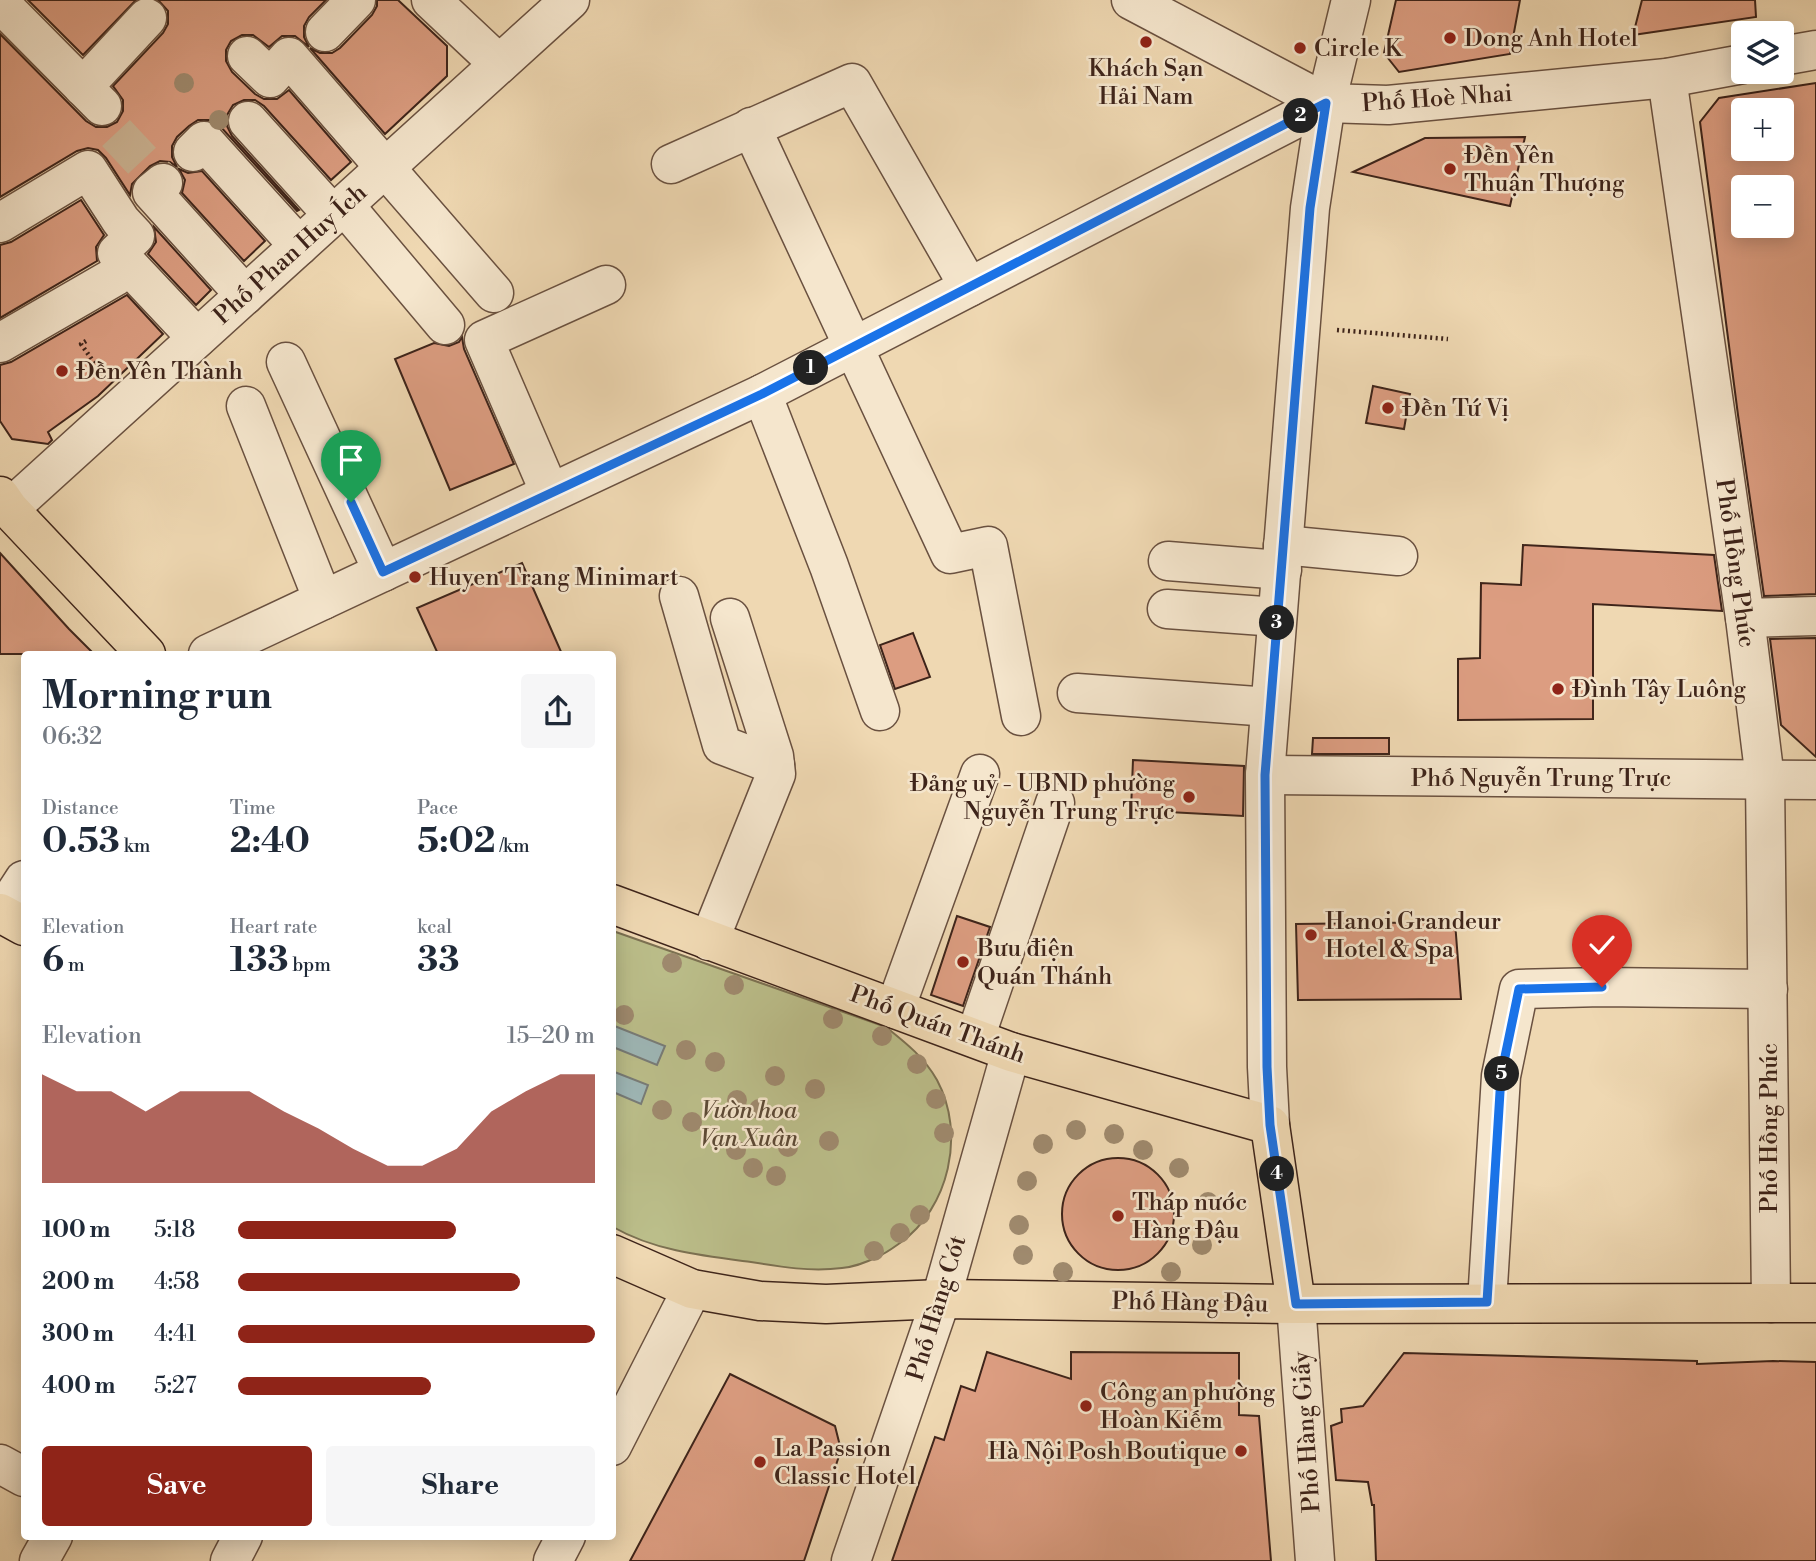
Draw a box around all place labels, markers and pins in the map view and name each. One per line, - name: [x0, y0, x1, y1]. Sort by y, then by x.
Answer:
- place label: Dong Anh Hotel: [1464, 24, 1638, 54]
- marker: Dong Anh Hotel: [1442, 30, 1458, 46]
- marker: Khách Sạn Hải Nam: [1138, 34, 1154, 50]
- place label: Circle K: [1314, 34, 1404, 64]
- marker: Circle K: [1292, 40, 1308, 56]
- place label: Khách Sạn Hải Nam: [1088, 54, 1204, 112]
- pin: 2: [1284, 99, 1318, 134]
- place label: Đền Yên Thuận Thượng: [1464, 141, 1625, 199]
- marker: Đền Yên Thuận Thượng: [1442, 161, 1458, 177]
- pin: 1: [794, 350, 828, 386]
- place label: Đền Yên Thành: [76, 357, 243, 387]
- marker: Đền Yên Thành: [54, 363, 70, 379]
- place label: Đền Tứ Vị: [1402, 394, 1509, 424]
- marker: Đền Tứ Vị: [1380, 400, 1396, 416]
- pin: [321, 430, 381, 502]
- place label: Huyen Trang Minimart: [429, 563, 679, 593]
- marker: Huyen Trang Minimart: [407, 569, 423, 585]
- pin: 3: [1260, 606, 1294, 640]
- place label: Đình Tây Luông: [1572, 675, 1747, 705]
- marker: Đình Tây Luông: [1550, 681, 1566, 697]
- place label: Đảng uỷ - UBND phường Nguyễn Trung Trực: [910, 769, 1176, 827]
- marker: Đảng uỷ - UBND phường Nguyễn Trung Trực: [1181, 789, 1197, 805]
- place label: Hanoi Grandeur Hotel & Spa: [1325, 907, 1501, 965]
- pin: [1572, 915, 1632, 987]
- marker: Hanoi Grandeur Hotel & Spa: [1303, 927, 1319, 943]
- place label: Bưu điện Quán Thánh: [976, 934, 1112, 992]
- marker: Bưu điện Quán Thánh: [955, 954, 971, 970]
- pin: 5: [1484, 1056, 1520, 1092]
- pin: 4: [1260, 1156, 1294, 1192]
- place label: Tháp nước Hàng Đậu: [1132, 1188, 1247, 1246]
- marker: Tháp nước Hàng Đậu: [1110, 1208, 1126, 1224]
- place label: Công an phường Hoàn Kiếm: [1100, 1378, 1276, 1436]
- marker: Công an phường Hoàn Kiếm: [1078, 1398, 1094, 1414]
- place label: La Passion Classic Hotel: [774, 1434, 916, 1492]
- place label: Hà Nội Posh Boutique: [988, 1437, 1227, 1467]
- marker: Hà Nội Posh Boutique: [1233, 1443, 1249, 1459]
- marker: La Passion Classic Hotel: [752, 1454, 768, 1470]

